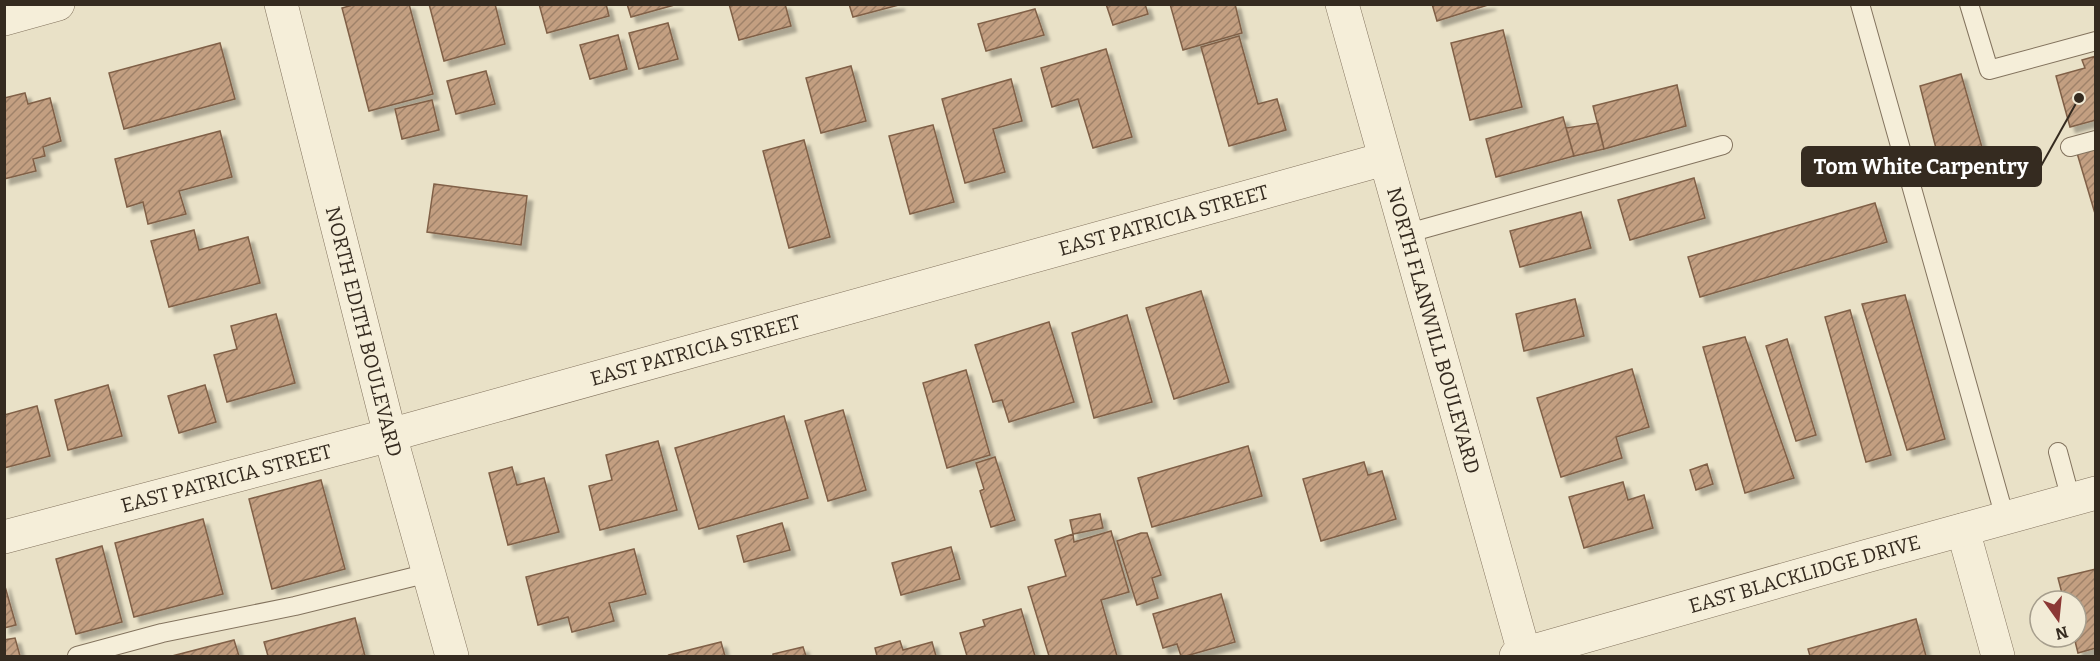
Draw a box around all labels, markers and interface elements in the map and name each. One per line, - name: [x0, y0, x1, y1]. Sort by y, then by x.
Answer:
- callout: Tom White Carpentry: [1802, 147, 2041, 186]
- text: Tom White Carpentry: [1813, 154, 2029, 180]
- street label: EAST PATRICIA STREET: [1056, 180, 1271, 261]
- street label: NORTH FLANWILL BOULEVARD: [1382, 184, 1485, 476]
- street label: NORTH EDITH BOULEVARD: [321, 204, 408, 460]
- street label: EAST PATRICIA STREET: [588, 310, 803, 391]
- street label: EAST PATRICIA STREET: [119, 439, 335, 518]
- street label: EAST BLACKLIDGE DRIVE: [1686, 530, 1923, 618]
- north arrow: [2028, 589, 2088, 649]
- text: N: [2053, 622, 2070, 644]

